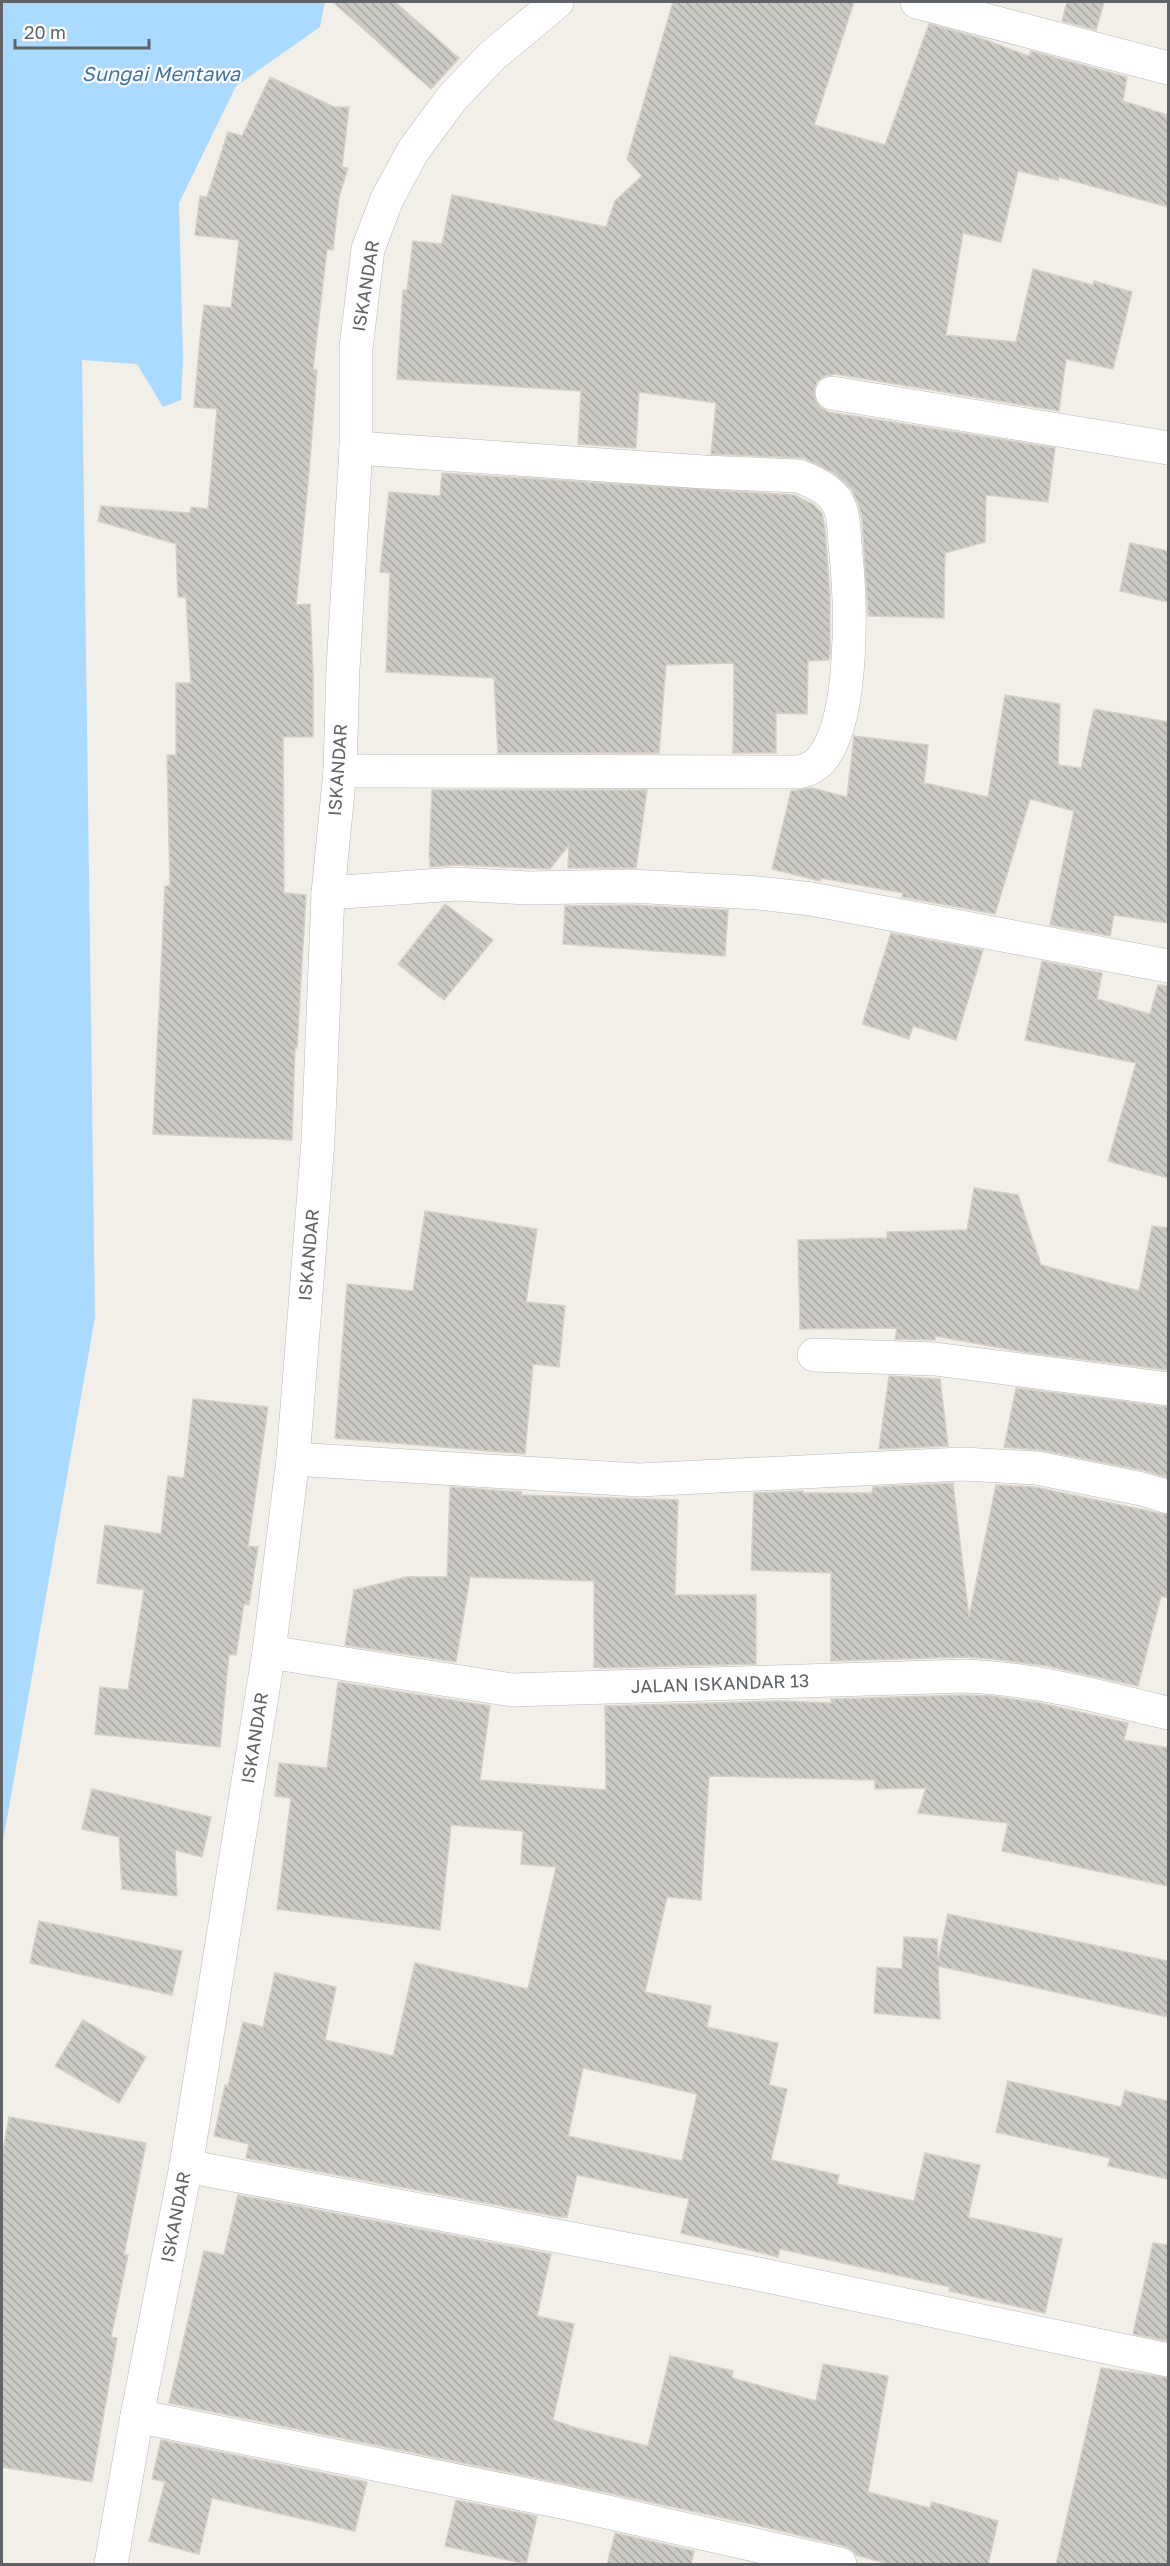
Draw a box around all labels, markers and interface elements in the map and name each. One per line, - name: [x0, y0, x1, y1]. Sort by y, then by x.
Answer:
- scale bar: [15, 12, 148, 50]
- text: 20 m: [24, 21, 66, 43]
- water label: Sungai Mentawa: [82, 61, 241, 86]
- street label: ISKANDAR: [347, 239, 383, 333]
- street label: ISKANDAR: [323, 723, 351, 817]
- street label: ISKANDAR: [293, 1208, 323, 1302]
- street label: JALAN ISKANDAR 13: [630, 1669, 810, 1697]
- street label: ISKANDAR: [236, 1691, 272, 1785]
- street label: ISKANDAR: [155, 2169, 195, 2264]

